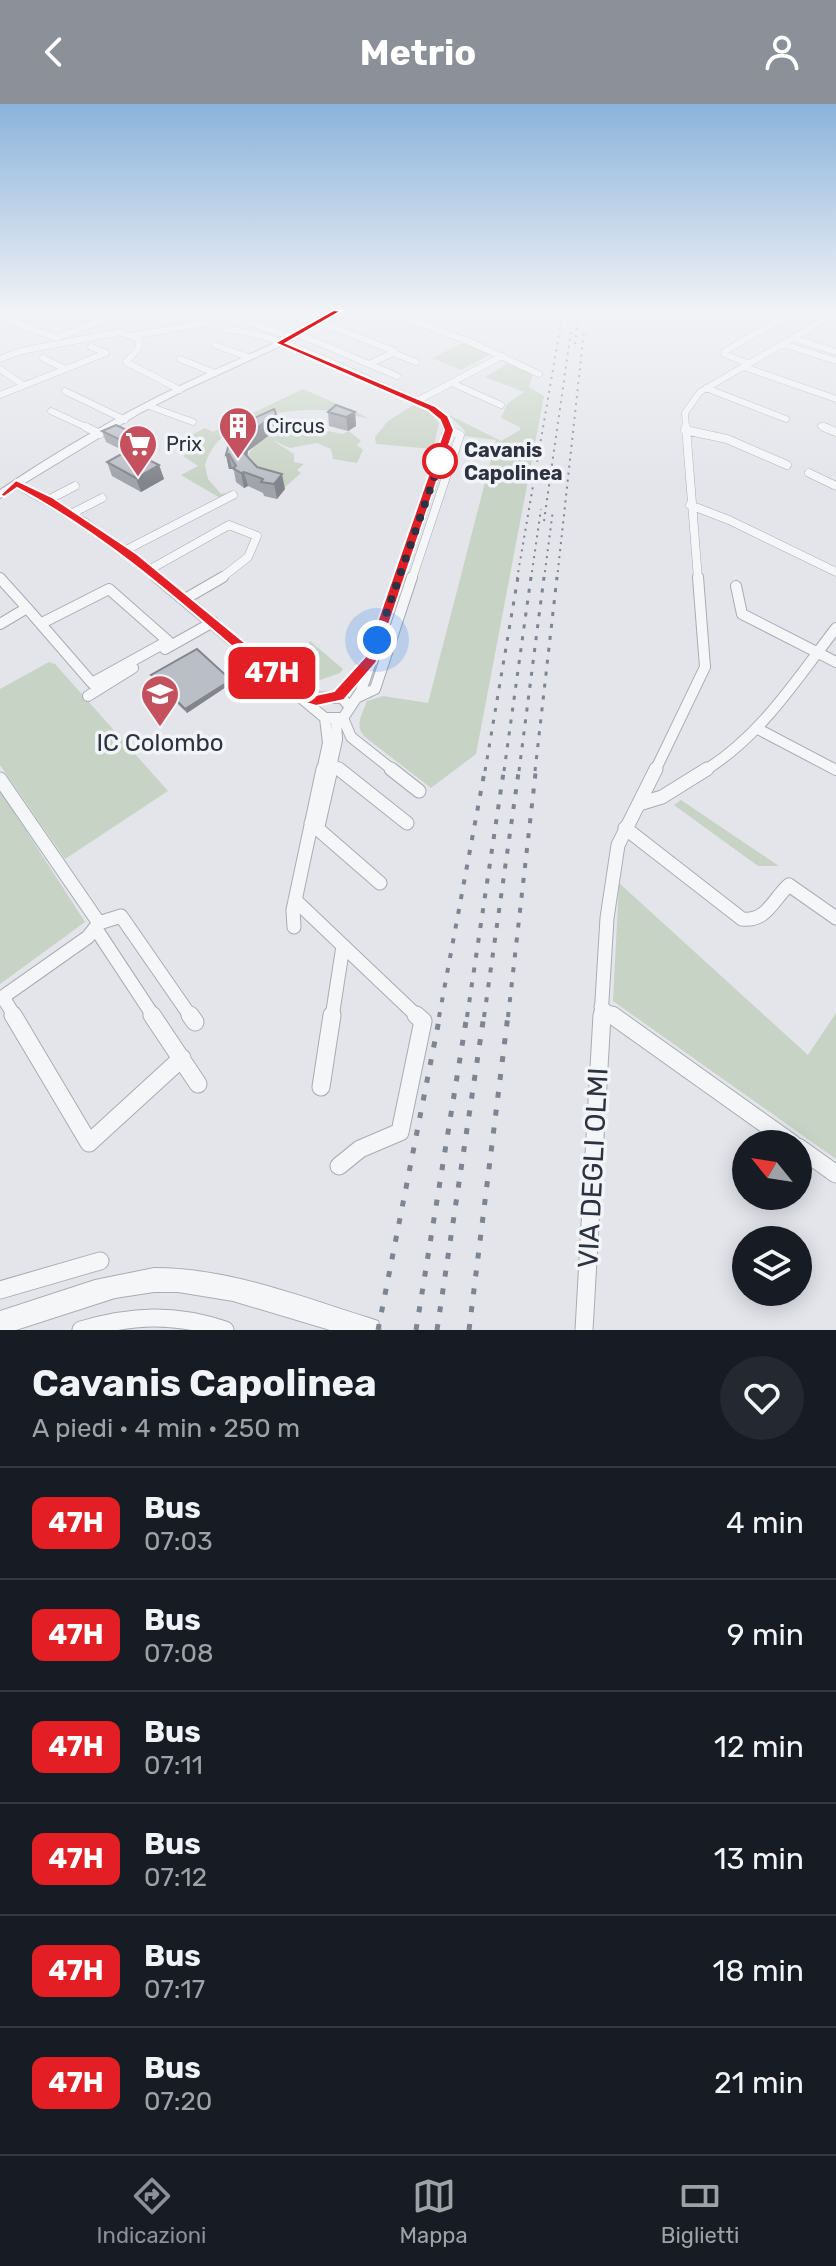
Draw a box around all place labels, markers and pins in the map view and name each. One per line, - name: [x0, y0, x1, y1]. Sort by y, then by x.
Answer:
- building icon: Circus: [217, 405, 259, 460]
- place label: Circus: [266, 414, 325, 438]
- supermarket icon: Prix: [117, 423, 159, 478]
- place label: Prix: [166, 432, 202, 456]
- place label: Cavanis Capolinea: [464, 438, 563, 485]
- marker: Cavanis Capolinea: [423, 444, 457, 478]
- school or university icon: IC Colombo: [139, 673, 181, 728]
- place label: IC Colombo: [96, 729, 224, 757]

